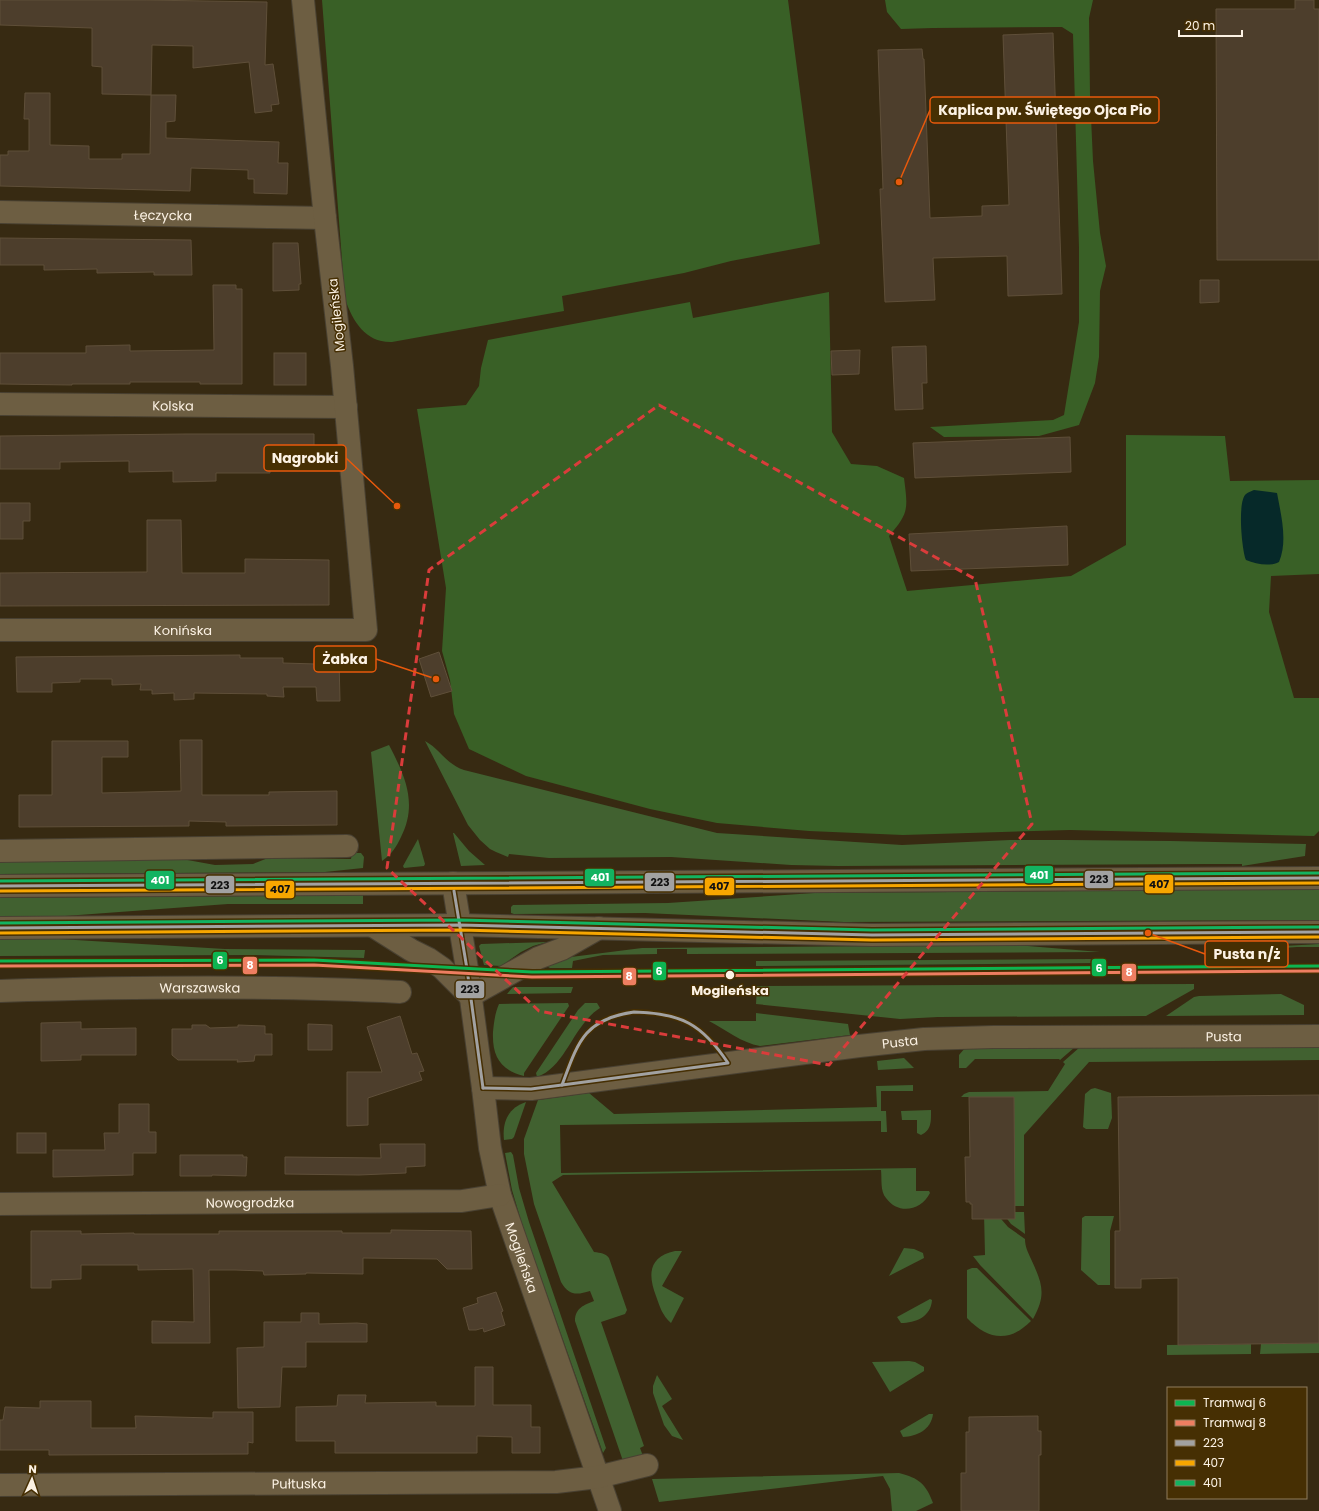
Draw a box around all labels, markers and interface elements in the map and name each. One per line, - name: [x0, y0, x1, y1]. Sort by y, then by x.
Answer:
- scale bar: [1179, 12, 1242, 38]
- text: 20 m: [1185, 17, 1215, 34]
- callout: Kaplica pw. Świętego Ojca Pio: [930, 97, 1159, 123]
- text: Kaplica pw. Świętego Ojca Pio: [938, 100, 1152, 120]
- street label: Łęczycka: [134, 205, 192, 226]
- street label: Mogileńska: [323, 277, 350, 352]
- street label: Kolska: [152, 396, 194, 416]
- callout: Nagrobki: [264, 445, 346, 471]
- text: Nagrobki: [272, 448, 338, 468]
- street label: Konińska: [154, 621, 212, 640]
- callout: Żabka: [314, 646, 376, 672]
- text: Żabka: [322, 649, 368, 669]
- line badge: 401: [1024, 865, 1054, 884]
- text: 401: [1030, 867, 1048, 883]
- line badge: 401: [584, 868, 615, 887]
- text: 401: [591, 869, 609, 885]
- line badge: 401: [145, 870, 175, 890]
- line badge: 223: [1084, 870, 1114, 889]
- text: 223: [1089, 871, 1109, 887]
- text: 401: [151, 872, 169, 888]
- line badge: 223: [644, 872, 675, 892]
- text: 223: [650, 874, 670, 890]
- line badge: 407: [1144, 874, 1174, 894]
- line badge: 223: [205, 875, 235, 894]
- text: 407: [1149, 876, 1169, 892]
- text: 223: [210, 877, 230, 893]
- line badge: 407: [704, 877, 735, 896]
- text: 407: [709, 878, 729, 894]
- line badge: 407: [265, 880, 295, 899]
- text: 407: [270, 881, 290, 897]
- callout: Pusta n/ż: [1205, 941, 1288, 967]
- text: Pusta n/ż: [1214, 944, 1280, 964]
- line badge: 6: [212, 951, 228, 970]
- text: 6: [216, 952, 224, 968]
- line badge: 8: [242, 956, 258, 975]
- text: 8: [246, 957, 254, 973]
- line badge: 6: [1091, 958, 1107, 977]
- text: 6: [1095, 960, 1103, 976]
- line badge: 6: [652, 961, 667, 981]
- text: 6: [655, 963, 663, 979]
- line badge: 8: [1121, 963, 1137, 982]
- text: 8: [1125, 964, 1133, 980]
- line badge: 8: [622, 967, 637, 986]
- text: 8: [625, 968, 633, 984]
- marker: Mogileńska: [724, 969, 736, 981]
- street label: Warszawska: [159, 978, 240, 998]
- line badge: 223: [455, 980, 485, 999]
- text: 223: [460, 981, 480, 997]
- place label: Mogileńska: [691, 981, 769, 1000]
- street label: Pusta: [1206, 1027, 1242, 1046]
- street label: Pusta: [881, 1031, 919, 1053]
- street label: Nowogrodzka: [206, 1193, 294, 1213]
- street label: Mogileńska: [500, 1220, 542, 1296]
- legend: [1167, 1387, 1307, 1499]
- text: Tramwaj 6: [1203, 1394, 1266, 1411]
- text: Tramwaj 8: [1203, 1414, 1266, 1431]
- text: 223: [1203, 1434, 1224, 1451]
- text: 407: [1203, 1454, 1225, 1471]
- north arrow: [12, 1459, 52, 1499]
- text: N: [28, 1461, 37, 1477]
- street label: Pułtuska: [272, 1474, 326, 1494]
- text: 401: [1203, 1474, 1222, 1491]

